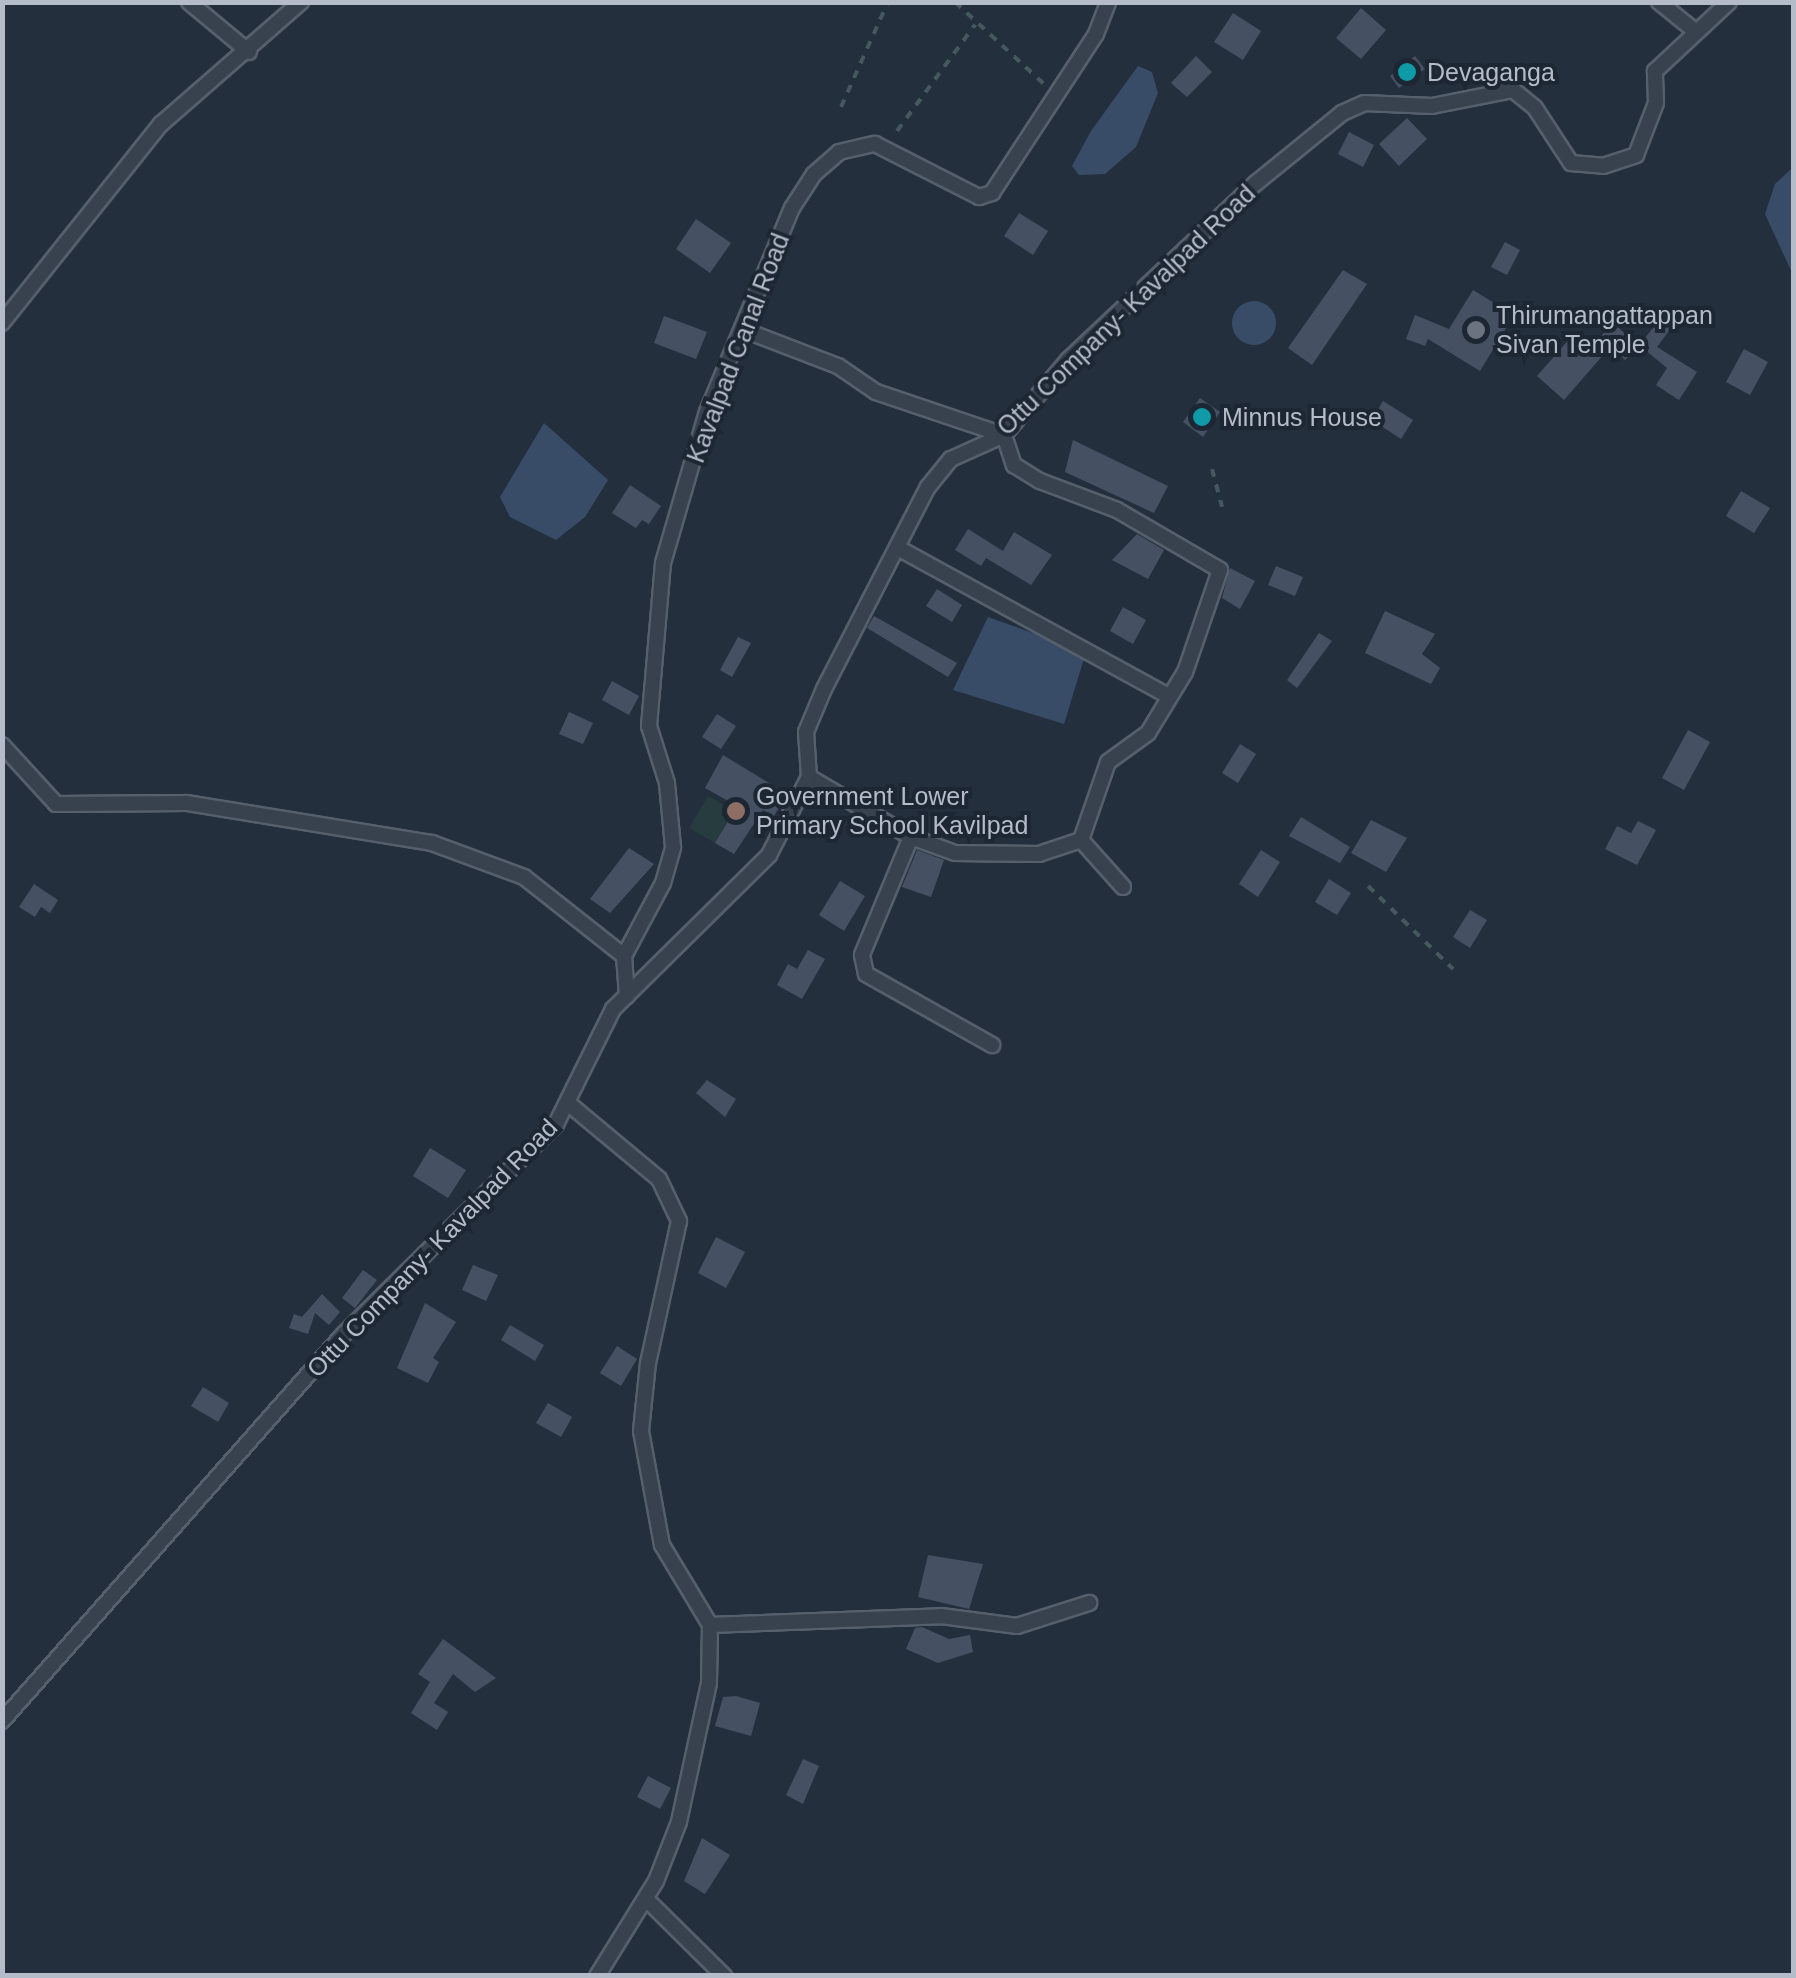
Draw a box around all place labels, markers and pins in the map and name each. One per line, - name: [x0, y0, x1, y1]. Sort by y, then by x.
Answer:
- place label: Devaganga: [1427, 57, 1555, 87]
- marker: Devaganga: [1396, 61, 1418, 83]
- place label: Thirumangattappan Sivan Temple: [1496, 301, 1713, 360]
- marker: Thirumangattappan Sivan Temple: [1465, 319, 1487, 341]
- place label: Minnus House: [1222, 402, 1382, 432]
- marker: Minnus House: [1191, 406, 1213, 428]
- place label: Government Lower Primary School Kavilpad: [756, 782, 1028, 841]
- marker: Government Lower Primary School Kavilpad: [725, 800, 747, 822]

